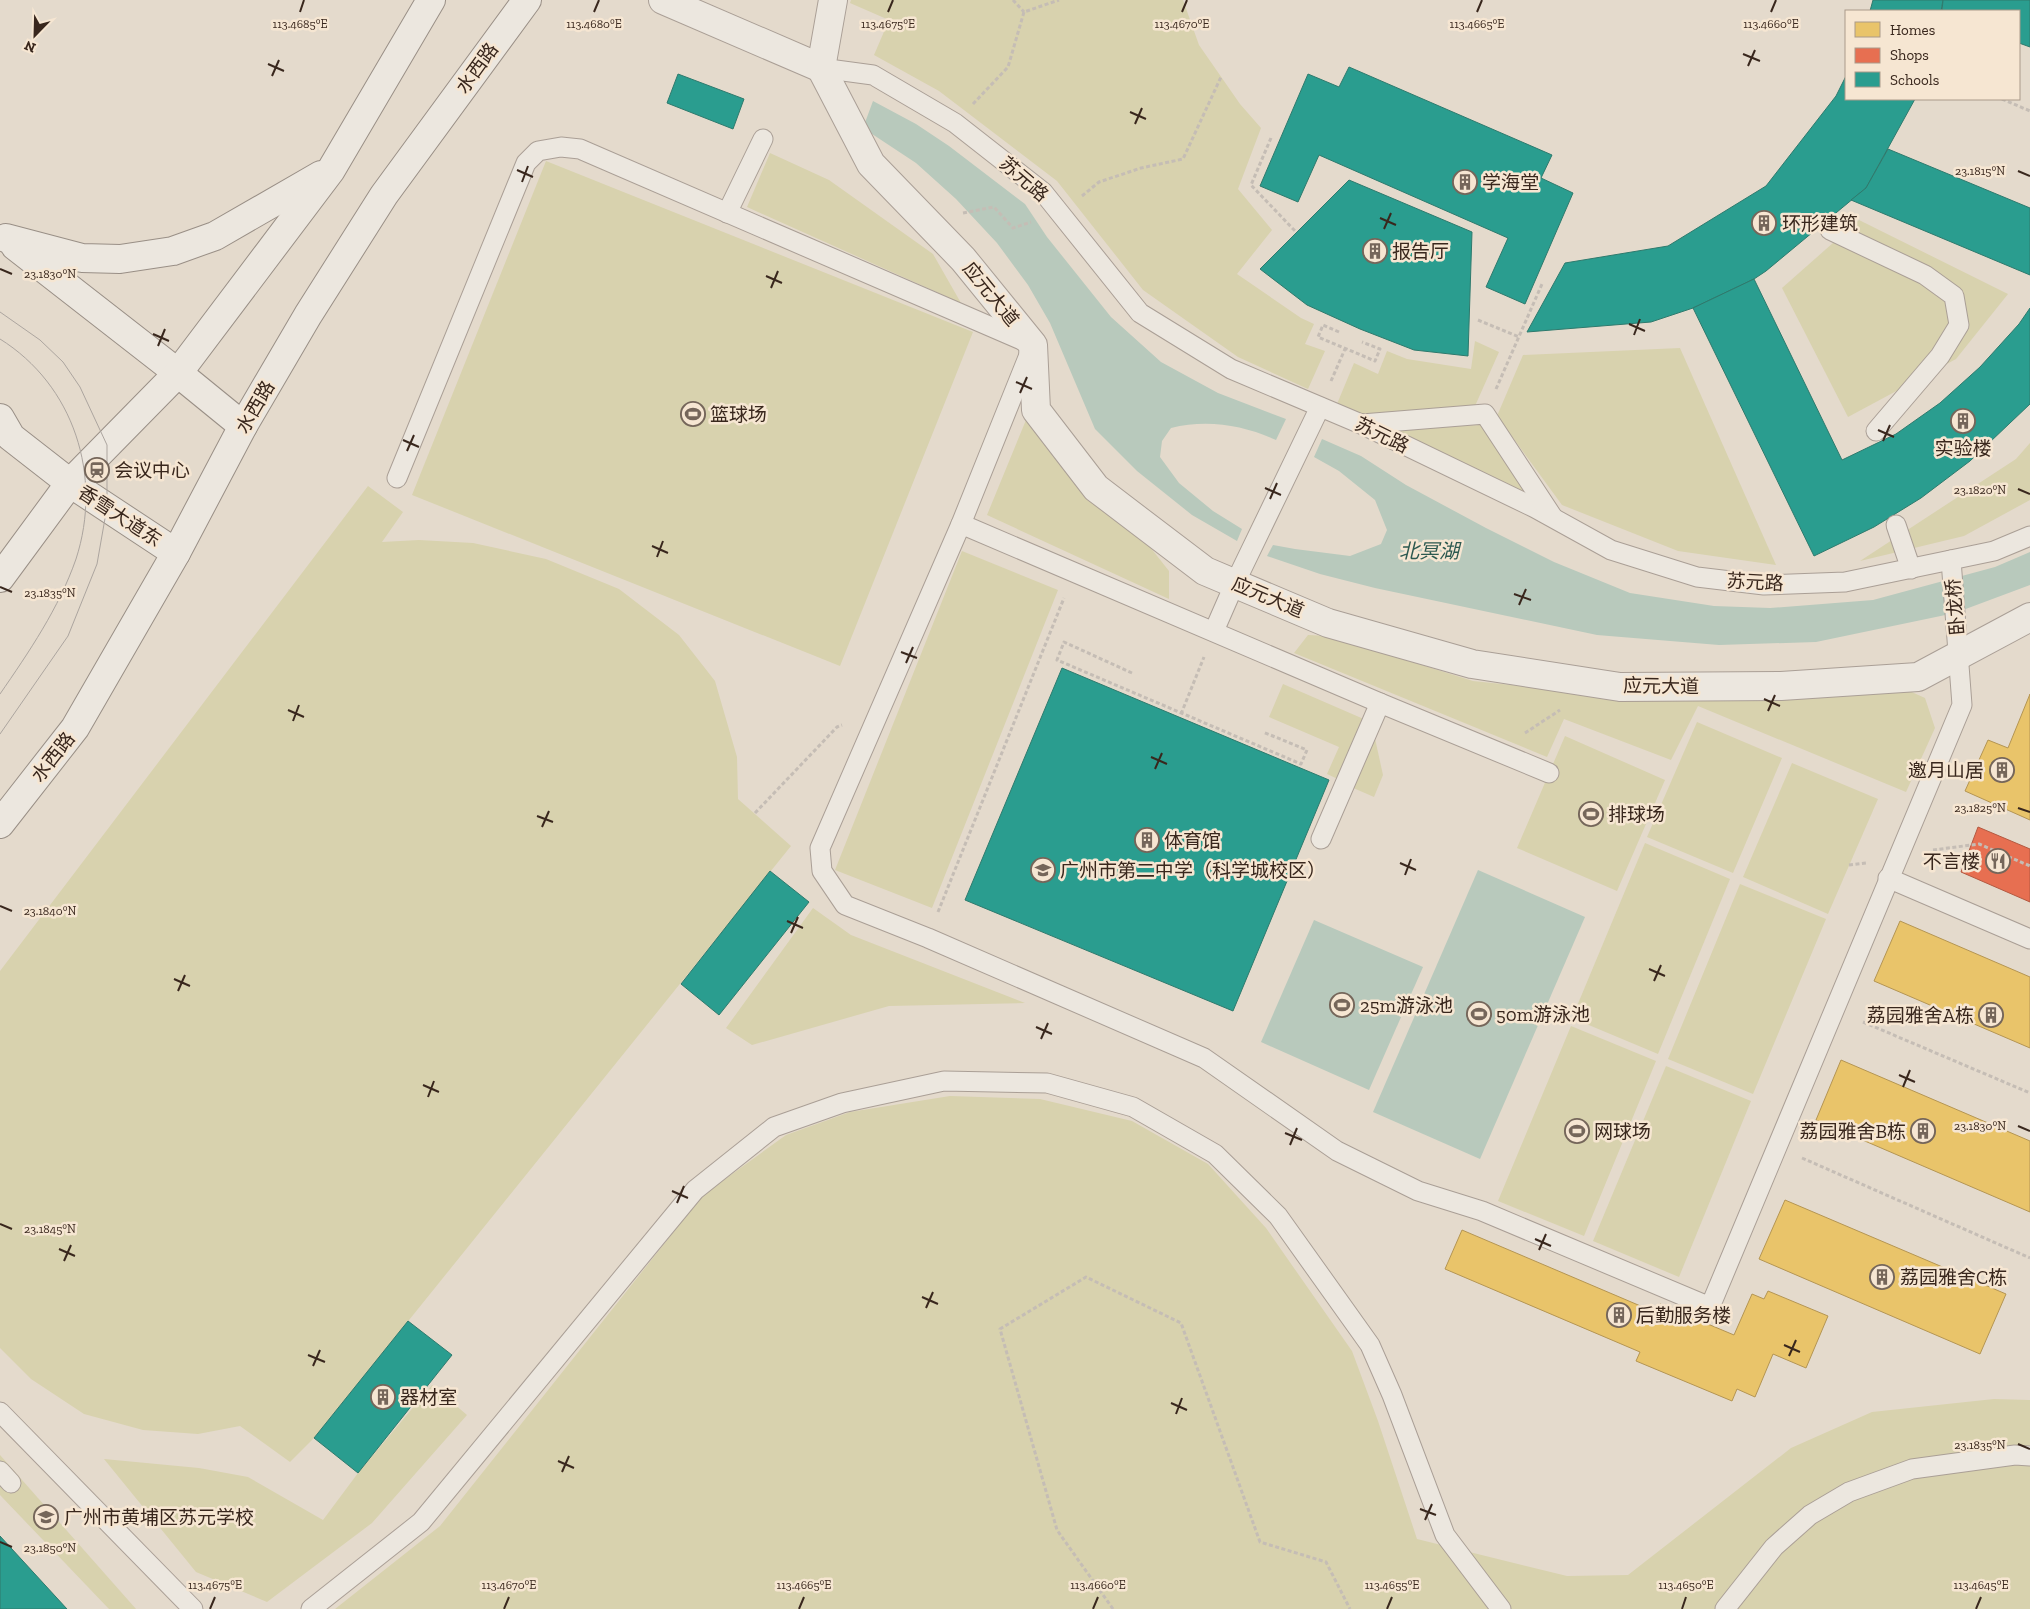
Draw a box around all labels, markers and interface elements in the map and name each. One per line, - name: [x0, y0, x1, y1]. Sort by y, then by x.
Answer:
- north arrow: [10, 10, 60, 60]
- legend: [1845, 10, 2020, 100]
- text: 113.4685°E: [273, 17, 327, 31]
- text: 113.4680°E: [566, 17, 622, 31]
- text: 113.4675°E: [861, 17, 915, 31]
- text: 113.4670°E: [1155, 17, 1209, 31]
- text: 113.4665°E: [1450, 17, 1504, 31]
- text: 113.4660°E: [1743, 17, 1799, 31]
- text: Homes: [1890, 21, 1935, 39]
- text: N: [22, 36, 38, 56]
- street label: 水西路: [451, 38, 503, 98]
- text: Shops: [1890, 46, 1929, 64]
- text: Schools: [1890, 71, 1939, 89]
- street label: 苏元路: [995, 152, 1053, 206]
- text: 23.1815°N: [1955, 164, 2005, 178]
- building icon: 学海堂: [1452, 169, 1478, 195]
- place label: 学海堂: [1482, 171, 1539, 194]
- building icon: 环形建筑: [1751, 210, 1777, 236]
- place label: 环形建筑: [1782, 212, 1858, 235]
- building icon: 报告厅: [1362, 238, 1388, 264]
- place label: 报告厅: [1392, 240, 1449, 263]
- street label: 应元大道: [958, 257, 1024, 331]
- text: 23.1830°N: [24, 267, 76, 281]
- street label: 水西路: [231, 377, 279, 437]
- sports icon: 篮球场: [680, 401, 706, 427]
- place label: 篮球场: [710, 403, 767, 426]
- building icon: 实验楼: [1950, 408, 1976, 434]
- street label: 苏元路: [1351, 412, 1413, 458]
- place label: 实验楼: [1934, 437, 1992, 460]
- station icon: 会议中心: [84, 457, 110, 483]
- place label: 会议中心: [114, 459, 190, 482]
- street label: 香雪大道东: [74, 480, 166, 552]
- text: 23.1820°N: [1954, 483, 2006, 497]
- water label: 北冥湖: [1399, 539, 1462, 563]
- street label: 苏元路: [1726, 569, 1784, 595]
- street label: 应元大道: [1229, 572, 1307, 622]
- street label: 卧龙桥: [1941, 578, 1969, 636]
- text: 23.1835°N: [24, 586, 76, 600]
- street label: 应元大道: [1623, 674, 1699, 698]
- street label: 水西路: [26, 727, 80, 787]
- building icon: 邀月山居: [1989, 757, 2015, 783]
- place label: 邀月山居: [1908, 759, 1984, 782]
- sports icon: 排球场: [1578, 801, 1604, 827]
- text: 23.1825°N: [1954, 801, 2006, 815]
- place label: 排球场: [1608, 803, 1665, 826]
- building icon: 体育馆: [1134, 827, 1160, 853]
- place label: 体育馆: [1164, 829, 1221, 852]
- restaurant icon: 不言楼: [1985, 848, 2011, 874]
- place label: 不言楼: [1923, 850, 1980, 873]
- school or university icon: 广州市第二中学（科学城校区）: [1030, 857, 1056, 883]
- place label: 广州市第二中学（科学城校区）: [1060, 859, 1326, 882]
- text: 23.1840°N: [24, 904, 76, 918]
- sports icon: 25m游泳池: [1329, 992, 1355, 1018]
- place label: 25m游泳池: [1360, 994, 1453, 1017]
- sports icon: 50m游泳池: [1466, 1001, 1492, 1027]
- building icon: 荔园雅舍A栋: [1978, 1002, 2004, 1028]
- place label: 50m游泳池: [1496, 1003, 1590, 1026]
- place label: 荔园雅舍A栋: [1867, 1004, 1974, 1027]
- sports icon: 网球场: [1564, 1118, 1590, 1144]
- building icon: 荔园雅舍B栋: [1910, 1118, 1936, 1144]
- text: 23.1830°N: [1954, 1119, 2006, 1133]
- place label: 网球场: [1594, 1120, 1651, 1143]
- place label: 荔园雅舍B栋: [1800, 1120, 1906, 1143]
- text: 23.1845°N: [24, 1222, 76, 1236]
- building icon: 荔园雅舍C栋: [1869, 1264, 1895, 1290]
- place label: 荔园雅舍C栋: [1900, 1266, 2007, 1289]
- building icon: 后勤服务楼: [1606, 1302, 1632, 1328]
- place label: 后勤服务楼: [1636, 1304, 1731, 1327]
- building icon: 器材室: [370, 1384, 396, 1410]
- place label: 器材室: [400, 1386, 457, 1409]
- text: 23.1835°N: [1954, 1438, 2006, 1452]
- school or university icon: 广州市黄埔区苏元学校: [33, 1504, 59, 1530]
- place label: 广州市黄埔区苏元学校: [64, 1506, 254, 1529]
- text: 23.1850°N: [24, 1541, 76, 1555]
- text: 113.4675°E: [188, 1578, 242, 1592]
- text: 113.4670°E: [482, 1578, 536, 1592]
- text: 113.4665°E: [777, 1578, 831, 1592]
- text: 113.4660°E: [1070, 1578, 1126, 1592]
- text: 113.4655°E: [1365, 1578, 1419, 1592]
- text: 113.4650°E: [1658, 1578, 1714, 1592]
- text: 113.4645°E: [1954, 1578, 2008, 1592]

